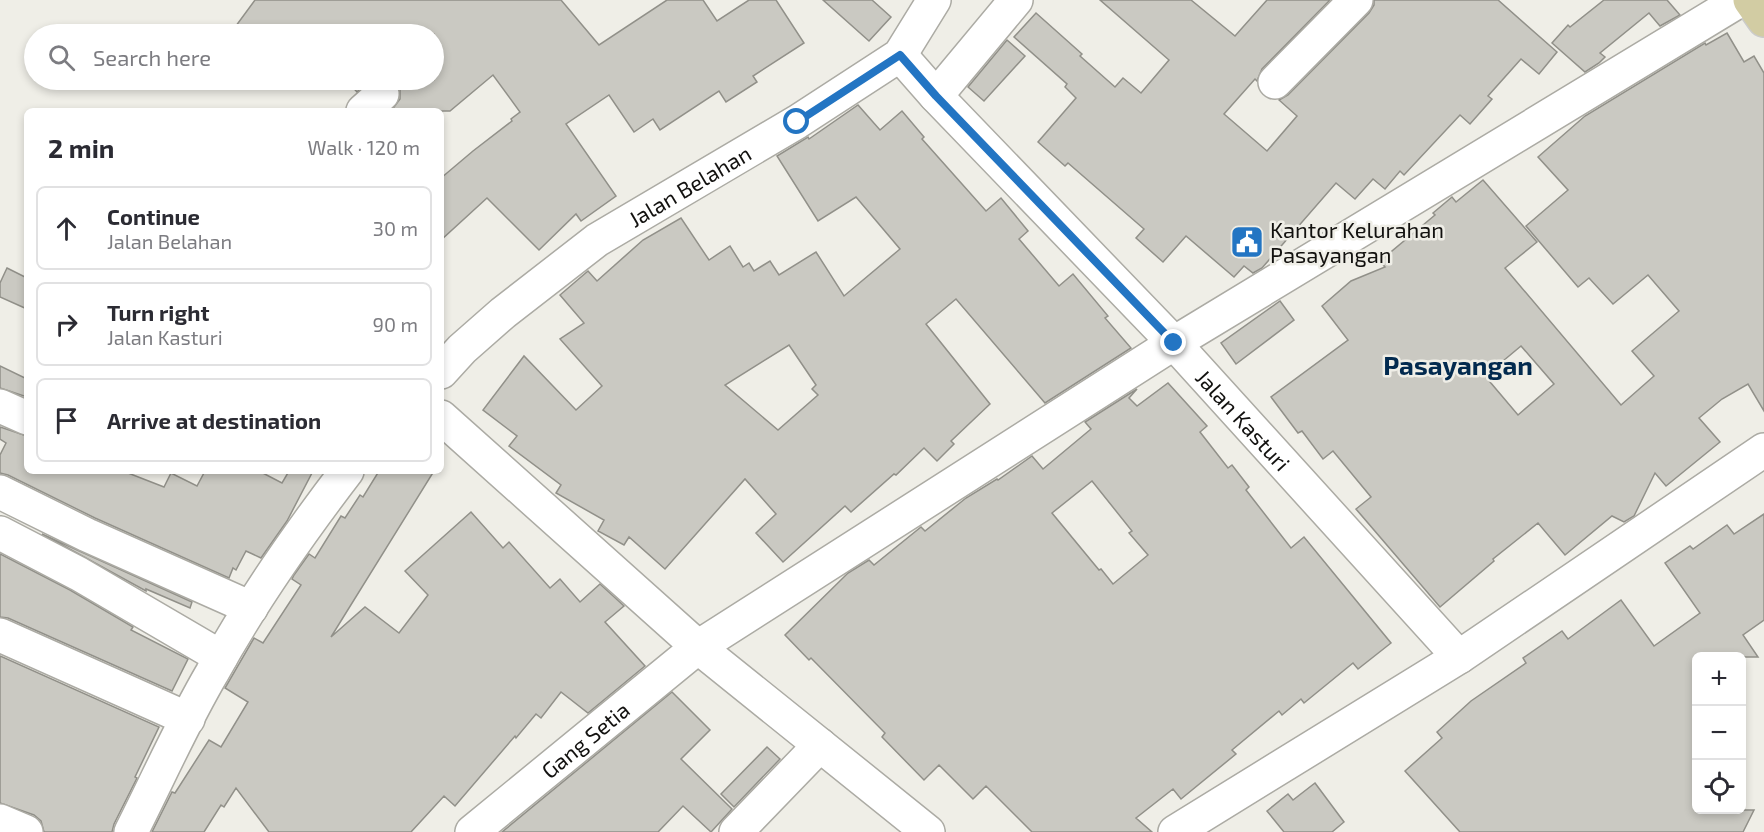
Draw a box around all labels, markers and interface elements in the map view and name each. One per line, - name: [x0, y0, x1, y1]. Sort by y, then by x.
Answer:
- search box: [24, 24, 444, 90]
- icon: search: [45, 41, 78, 74]
- text: Search here: [93, 44, 211, 70]
- route start: [783, 108, 809, 134]
- text: 2 min: [48, 132, 114, 163]
- text: Walk · 120 m: [308, 135, 420, 159]
- street label: Jalan Belahan: [624, 139, 755, 232]
- text: Continue: [107, 203, 200, 229]
- icon: ahead: [50, 212, 83, 245]
- text: 30 m: [373, 216, 418, 240]
- place label: Kantor Kelurahan Pasayangan: [1270, 216, 1444, 267]
- public building icon: Kantor Kelurahan Pasayangan: [1229, 224, 1265, 260]
- text: Jalan Belahan: [107, 229, 232, 253]
- text: Turn right: [107, 299, 209, 325]
- icon: right: [50, 308, 83, 341]
- text: 90 m: [373, 312, 418, 336]
- text: Jalan Kasturi: [107, 325, 223, 349]
- route end: [1160, 329, 1186, 355]
- district label: Pasayangan: [1383, 349, 1533, 381]
- street label: Jalan Kasturi: [1191, 364, 1296, 475]
- icon: arrive: [50, 404, 83, 437]
- text: Arrive at destination: [107, 407, 321, 433]
- map controls: [1692, 652, 1746, 814]
- button: +: [1692, 652, 1746, 706]
- street label: Gang Setia: [536, 696, 634, 783]
- button: −: [1692, 706, 1746, 760]
- button: locate: [1692, 760, 1746, 814]

